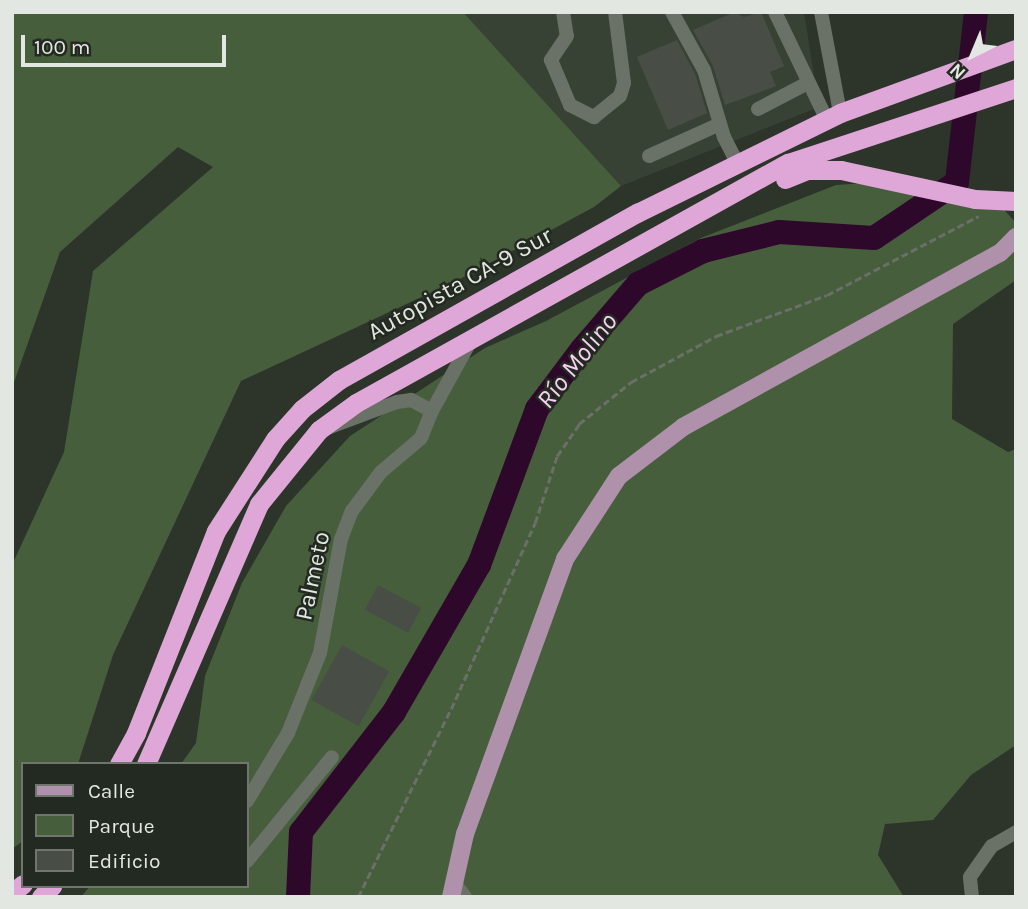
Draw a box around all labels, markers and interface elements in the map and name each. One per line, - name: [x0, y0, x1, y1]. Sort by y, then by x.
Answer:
- scale bar: [24, 21, 229, 65]
- north arrow: [937, 21, 1007, 91]
- text: 100 m: [34, 35, 91, 59]
- text: N: [945, 59, 970, 84]
- street label: Autopista CA-9 Sur: [363, 221, 557, 347]
- water label: Río Molino: [530, 307, 624, 415]
- street label: Palmeto: [290, 529, 336, 623]
- legend: [21, 762, 248, 888]
- text: Calle: [88, 779, 135, 803]
- text: Parque: [88, 814, 155, 838]
- text: Edificio: [88, 849, 161, 873]

